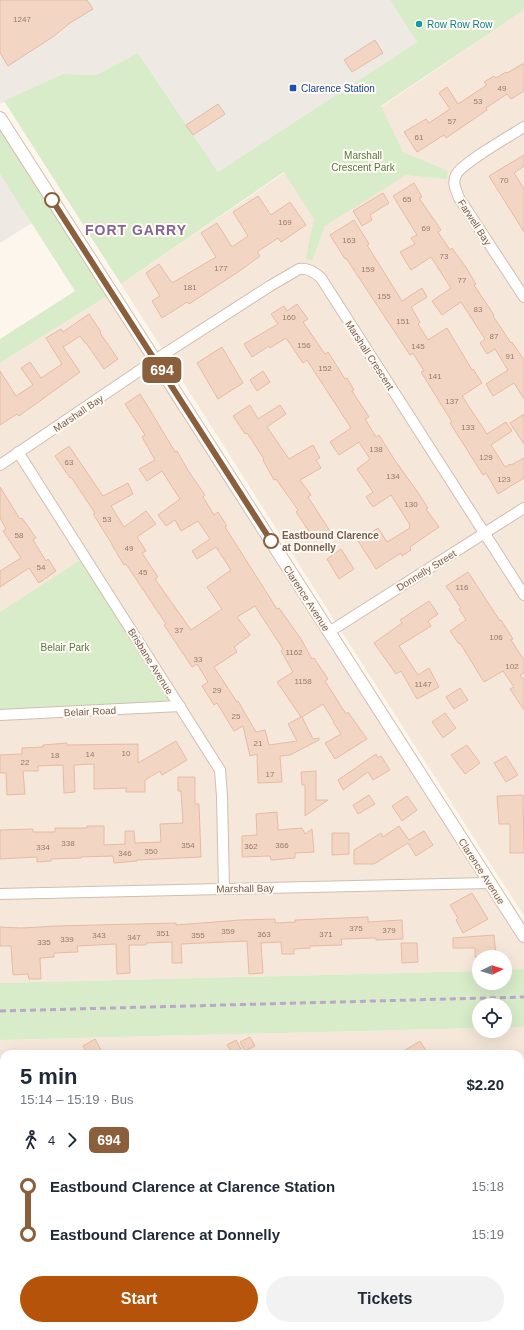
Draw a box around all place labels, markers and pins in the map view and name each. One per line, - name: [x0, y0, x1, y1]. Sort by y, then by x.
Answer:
- marker: Row Row Row: [414, 19, 424, 29]
- place label: Row Row Row: [427, 19, 493, 30]
- marker: Clarence Station: [288, 83, 298, 93]
- place label: Clarence Station: [301, 83, 375, 94]
- unlabelled marker: [44, 192, 60, 208]
- place label: Eastbound Clarence at Donnelly: [282, 530, 379, 553]
- marker: Eastbound Clarence at Donnelly: [263, 533, 279, 549]

